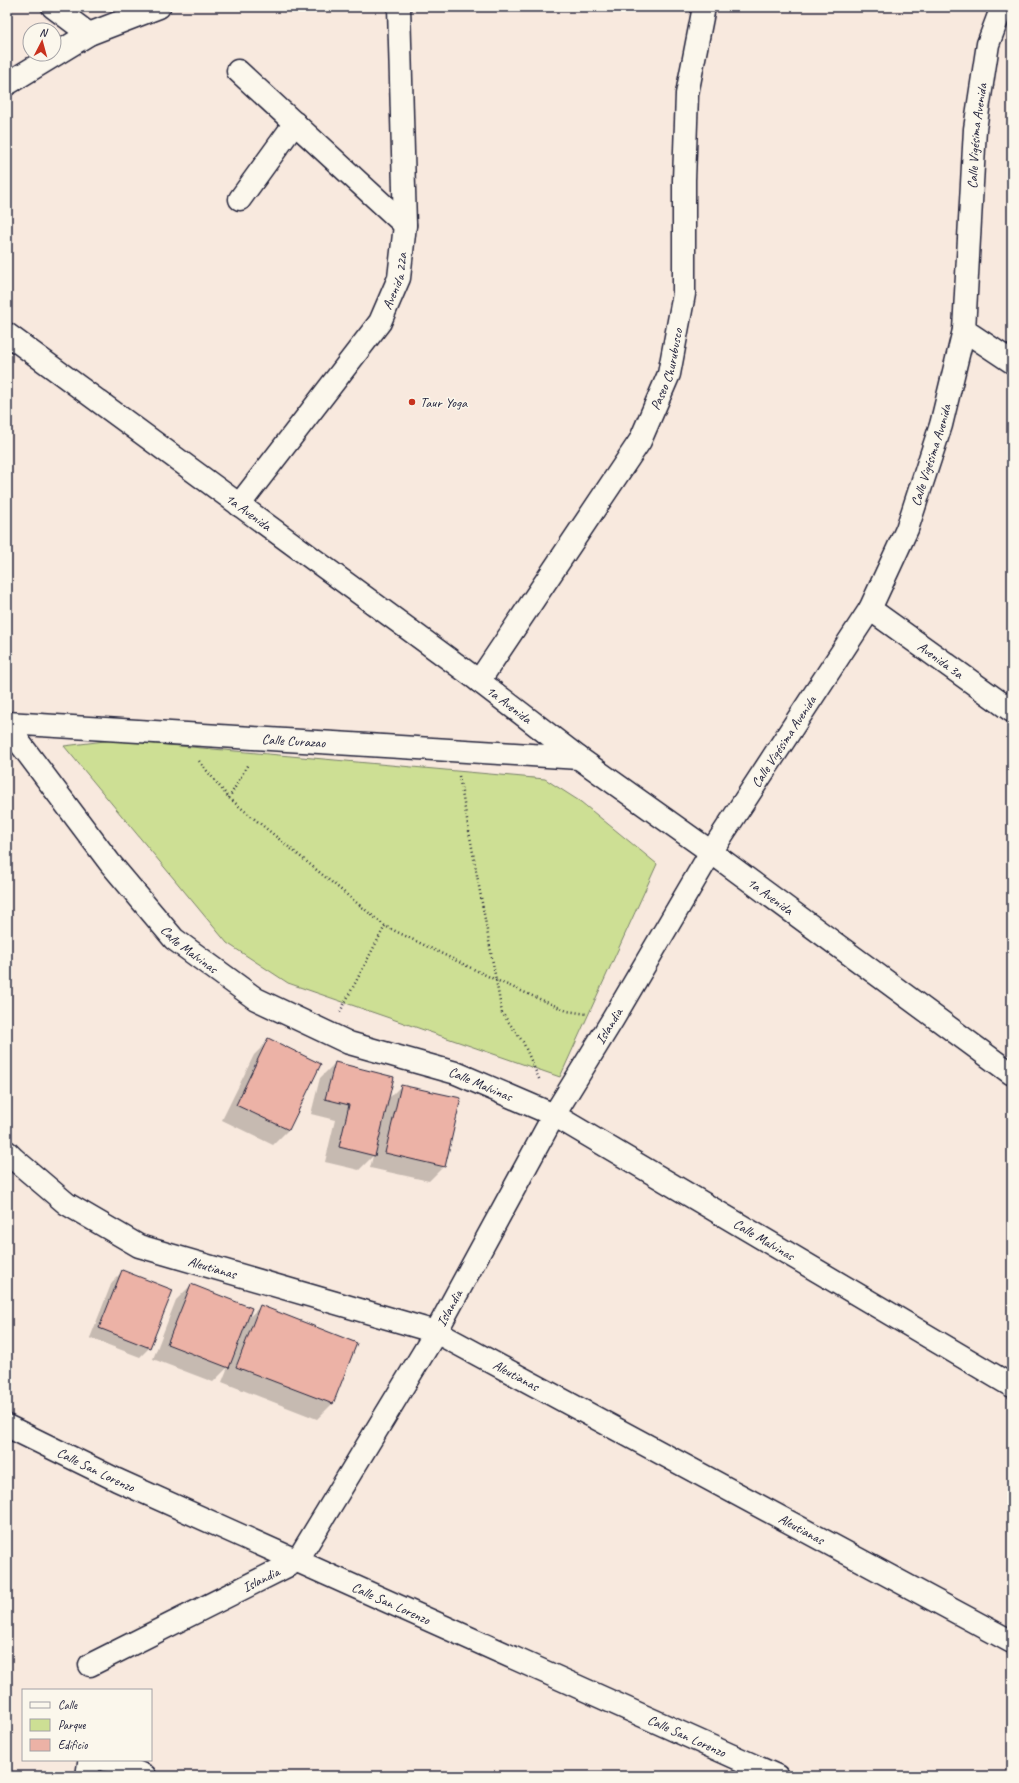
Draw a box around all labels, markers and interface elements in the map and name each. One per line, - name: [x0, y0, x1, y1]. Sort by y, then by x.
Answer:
- north arrow: [22, 22, 62, 62]
- text: N: [39, 25, 49, 40]
- street label: Calle Vigésima Avenida: [963, 81, 991, 189]
- street label: Avenida 22a: [378, 251, 410, 312]
- street label: Paseo Churubusco: [646, 326, 686, 412]
- place label: Taur Yoga: [420, 394, 468, 411]
- marker: Taur Yoga: [407, 397, 417, 407]
- street label: Calle Vigésima Avenida: [907, 401, 955, 508]
- street label: 1a Avenida: [222, 489, 276, 535]
- street label: Avenida 3a: [915, 638, 968, 682]
- street label: 1a Avenida: [483, 682, 536, 728]
- street label: Calle Vigésima Avenida: [747, 691, 820, 790]
- street label: Calle Curazao: [261, 730, 327, 751]
- street label: 1a Avenida: [744, 873, 797, 919]
- street label: Calle Malvinas: [157, 922, 222, 977]
- street label: Islandia: [591, 1004, 627, 1047]
- street label: Calle Malvinas: [447, 1063, 516, 1105]
- street label: Calle Malvinas: [731, 1215, 799, 1264]
- street label: Aleutianas: [186, 1252, 239, 1283]
- street label: Islandia: [432, 1286, 466, 1329]
- street label: Aleutianas: [490, 1356, 543, 1395]
- street label: Calle San Lorenzo: [54, 1444, 138, 1496]
- street label: Aleutianas: [776, 1510, 828, 1548]
- street label: Islandia: [239, 1562, 283, 1596]
- street label: Calle San Lorenzo: [349, 1578, 434, 1628]
- legend: [22, 1689, 152, 1761]
- text: Calle: [58, 1697, 78, 1713]
- street label: Calle San Lorenzo: [645, 1711, 730, 1761]
- text: Parque: [58, 1717, 87, 1733]
- text: Edificio: [58, 1737, 88, 1753]

